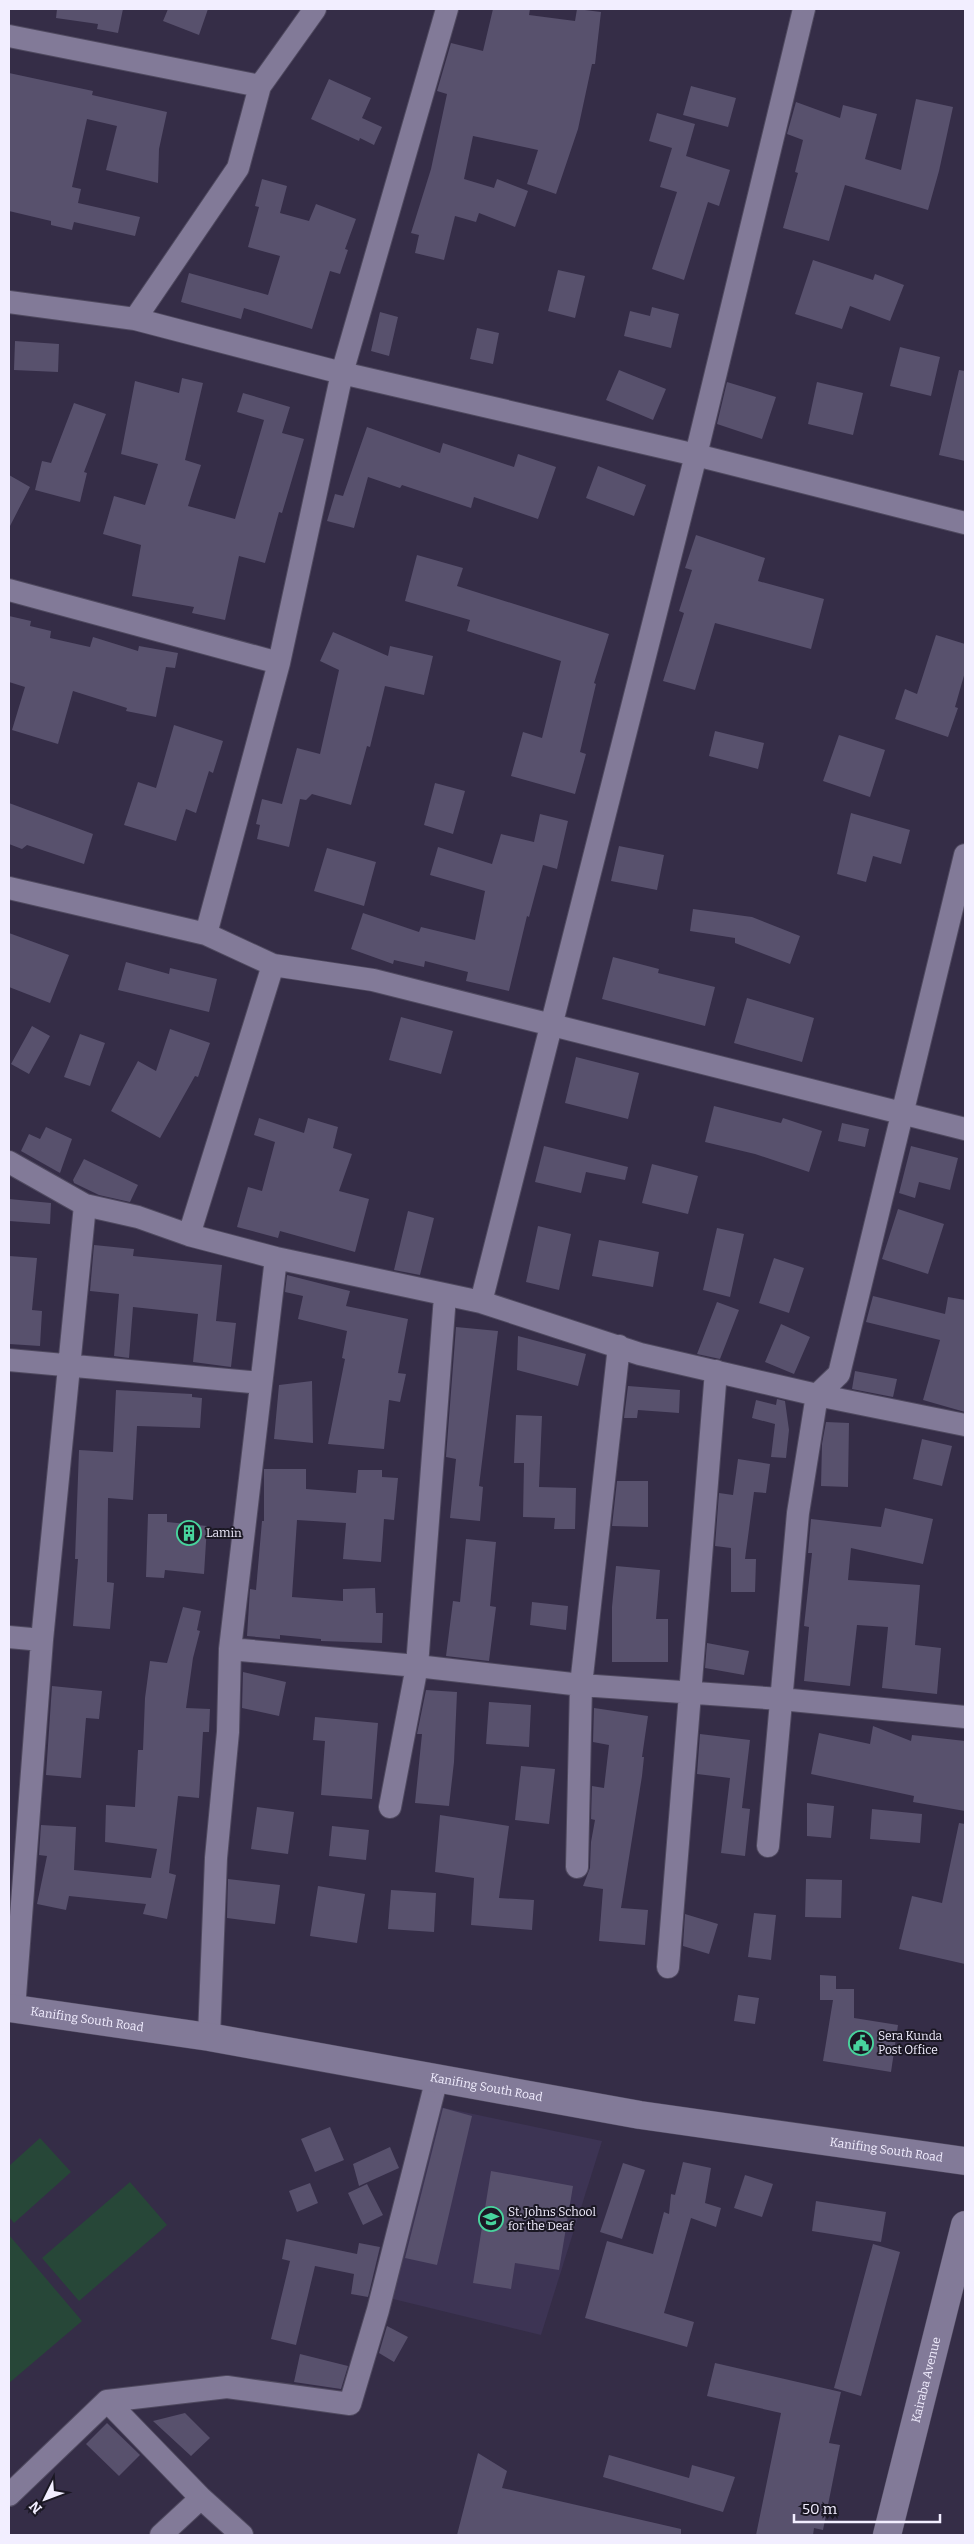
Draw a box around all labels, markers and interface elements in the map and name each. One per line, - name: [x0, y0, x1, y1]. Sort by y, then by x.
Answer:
- building icon: Lamin: [176, 1520, 202, 1546]
- place label: Lamin: [206, 1526, 242, 1540]
- street label: Kanifing South Road: [30, 2004, 145, 2034]
- place label: Sera Kunda Post Office: [878, 2029, 943, 2057]
- public building icon: Sera Kunda Post Office: [848, 2030, 874, 2056]
- street label: Kanifing South Road: [429, 2070, 544, 2104]
- street label: Kanifing South Road: [829, 2135, 944, 2165]
- place label: St. Johns School for the Deaf: [508, 2205, 596, 2233]
- school or university icon: St. Johns School for the Deaf: [478, 2206, 504, 2232]
- street label: Kairaba Avenue: [909, 2336, 944, 2424]
- north arrow: [20, 2474, 70, 2524]
- scale bar: [794, 2492, 940, 2524]
- text: N: [26, 2498, 46, 2517]
- text: 50 m: [802, 2500, 838, 2518]

